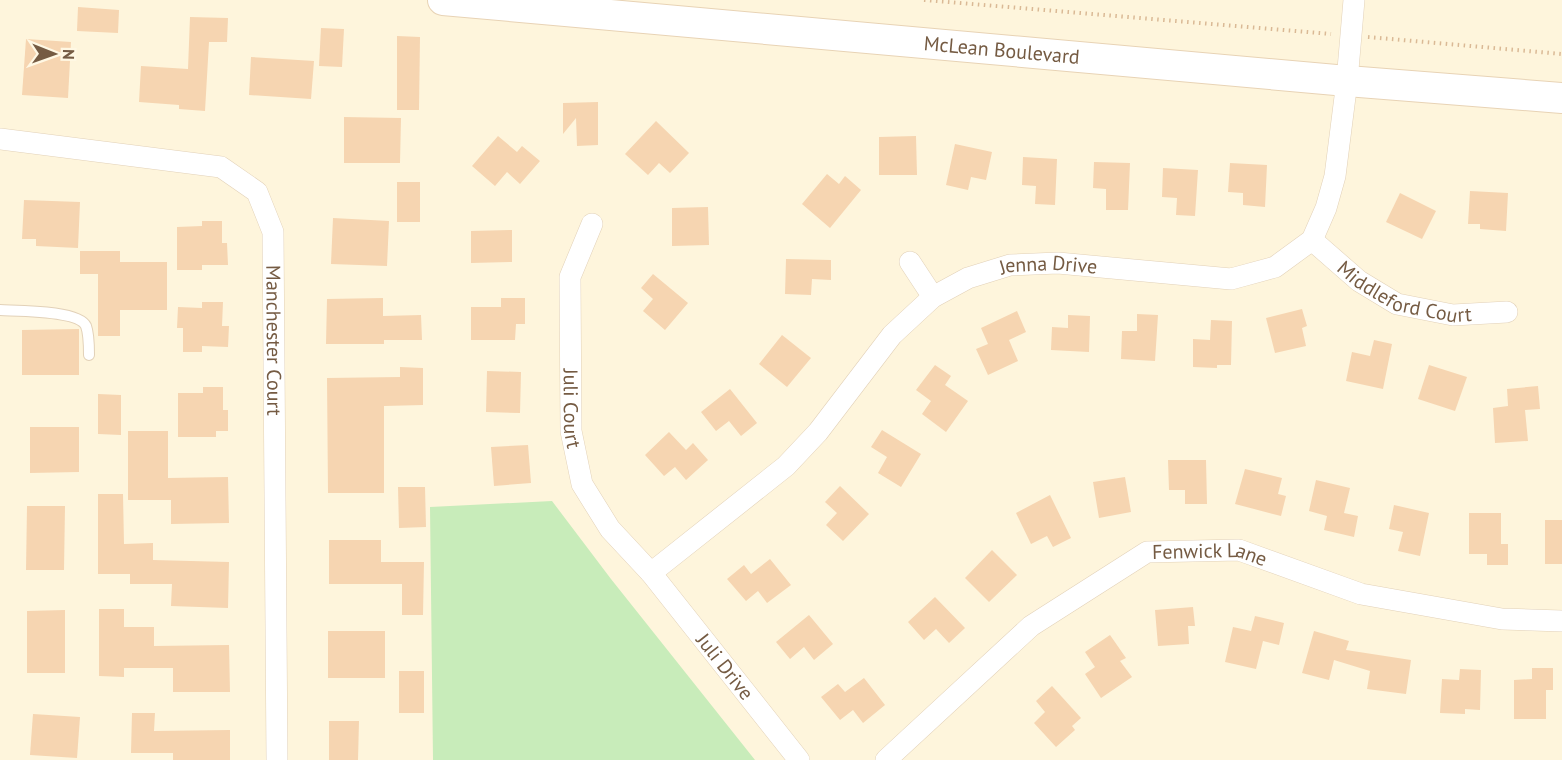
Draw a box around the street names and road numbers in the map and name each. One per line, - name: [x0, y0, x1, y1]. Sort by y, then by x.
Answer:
- street label: McLean Boulevard: [923, 30, 1081, 70]
- street label: Jenna Drive: [995, 250, 1098, 281]
- street label: Middleford Court: [1332, 255, 1473, 329]
- street label: Manchester Court: [260, 265, 287, 416]
- street label: Juli Court: [558, 368, 587, 451]
- street label: Fenwick Lane: [1152, 537, 1271, 572]
- street label: Juli Drive: [690, 627, 759, 705]

